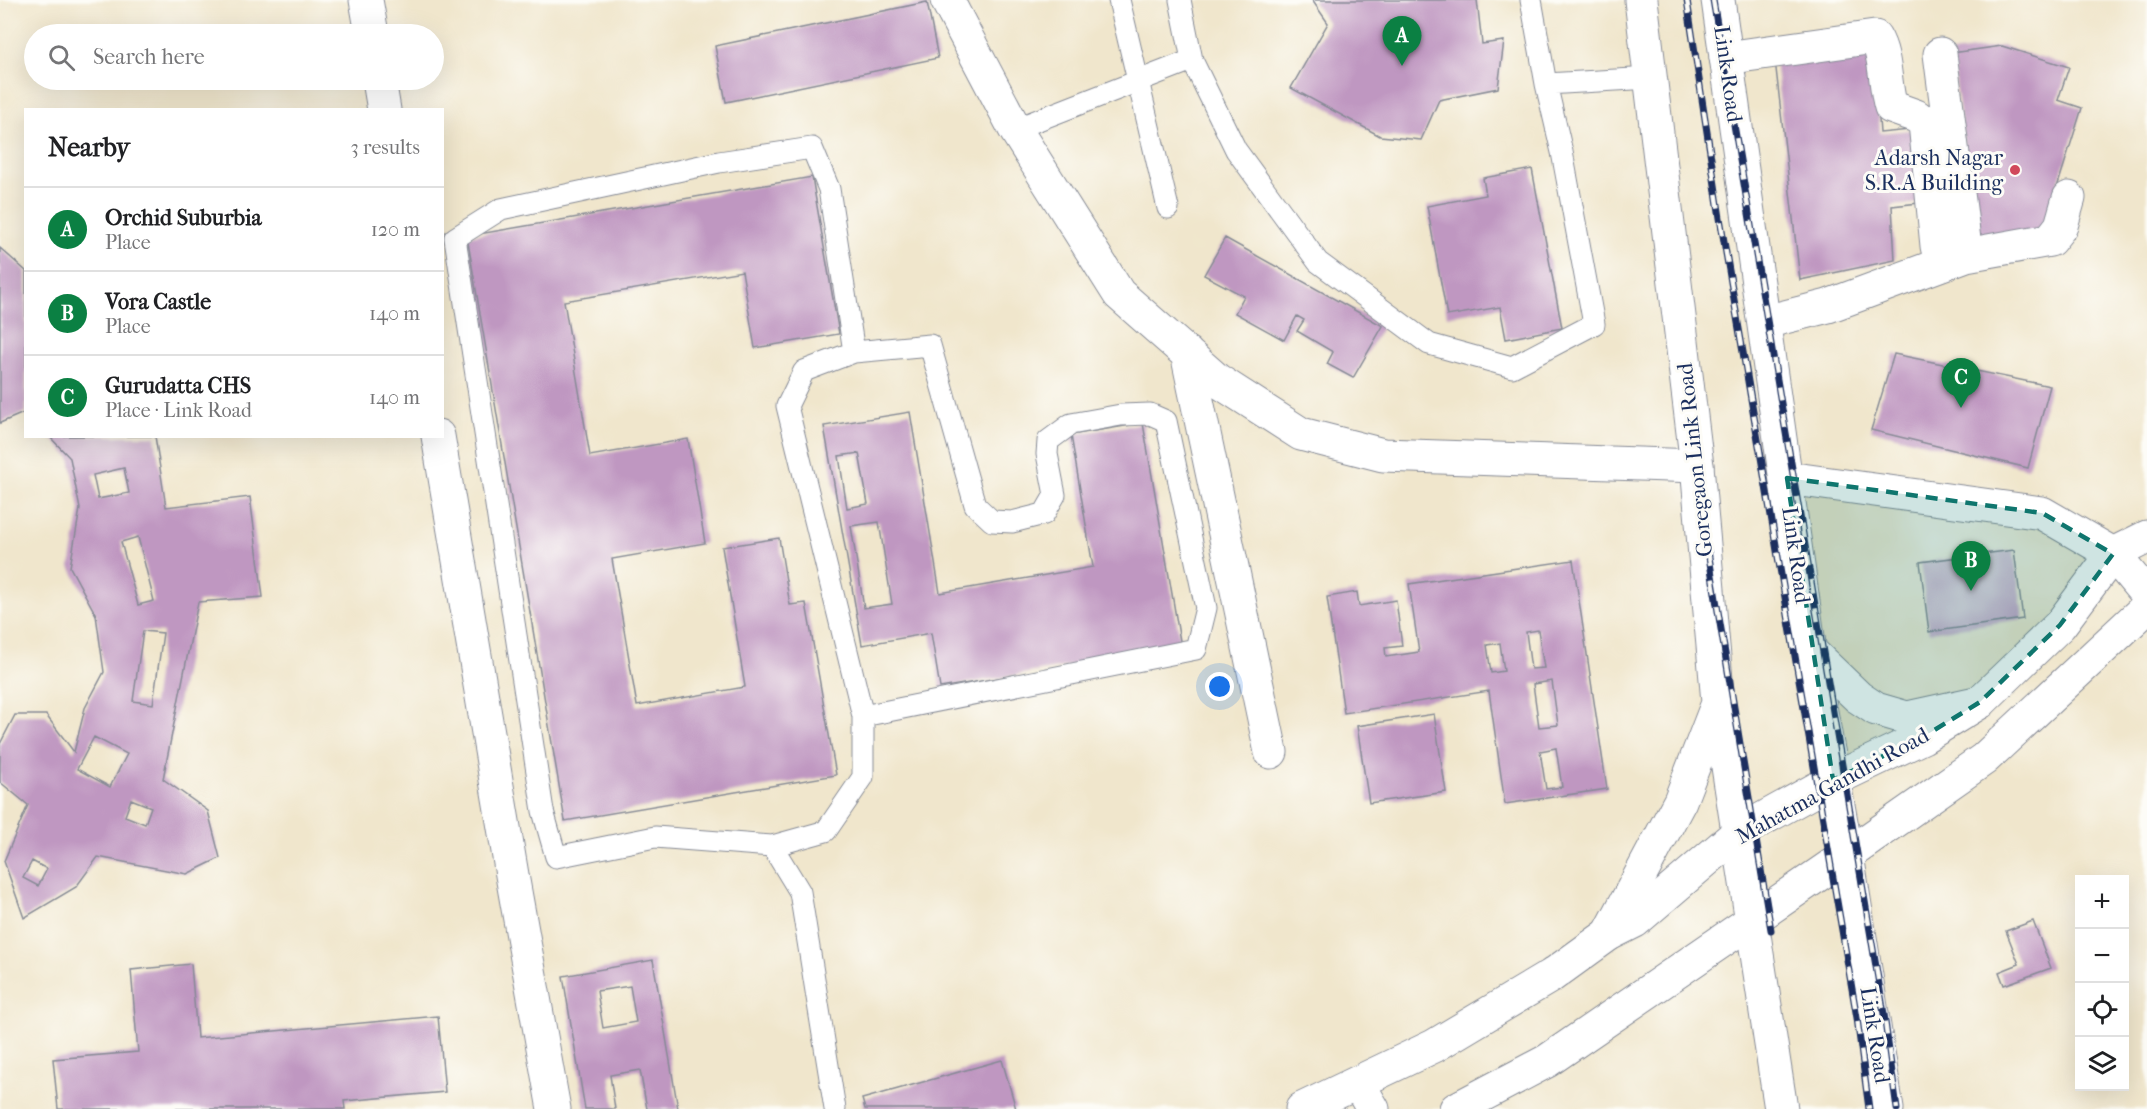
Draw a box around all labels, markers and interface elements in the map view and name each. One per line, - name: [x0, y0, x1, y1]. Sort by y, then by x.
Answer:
- pin: A: [1382, 16, 1422, 66]
- search box: [24, 24, 444, 90]
- street label: Link Road: [1708, 24, 1748, 125]
- icon: search: [45, 41, 78, 74]
- text: Search here: [93, 44, 205, 70]
- text: Nearby: [48, 132, 130, 163]
- text: 3 results: [351, 136, 420, 159]
- place label: Adarsh Nagar S.R.A Building: [1865, 145, 2004, 196]
- marker: Adarsh Nagar S.R.A Building: [2008, 163, 2022, 177]
- text: Orchid Suburbia: [105, 205, 262, 231]
- text: A: [61, 218, 74, 241]
- text: 120 m: [371, 218, 420, 241]
- text: Place: [105, 231, 151, 254]
- text: Vora Castle: [105, 289, 211, 315]
- text: B: [61, 302, 74, 325]
- text: 140 m: [369, 302, 420, 325]
- text: Place: [105, 315, 151, 338]
- pin: C: [1942, 358, 1980, 408]
- street label: Goregaon Link Road: [1672, 361, 1718, 558]
- text: Gurudatta CHS: [105, 373, 251, 399]
- text: C: [61, 386, 74, 409]
- text: 140 m: [369, 386, 420, 409]
- text: Place · Link Road: [105, 399, 252, 422]
- street label: Link Road: [1776, 505, 1816, 606]
- pin: B: [1952, 542, 1990, 591]
- your location: [1205, 672, 1234, 701]
- street label: Mahatma Gandhi Road: [1731, 721, 1934, 850]
- map controls: [2075, 875, 2129, 1091]
- button: +: [2075, 875, 2129, 929]
- button: −: [2075, 929, 2129, 983]
- button: locate: [2075, 983, 2129, 1037]
- street label: Link Road: [1855, 985, 1896, 1086]
- button: layers: [2075, 1037, 2129, 1091]

